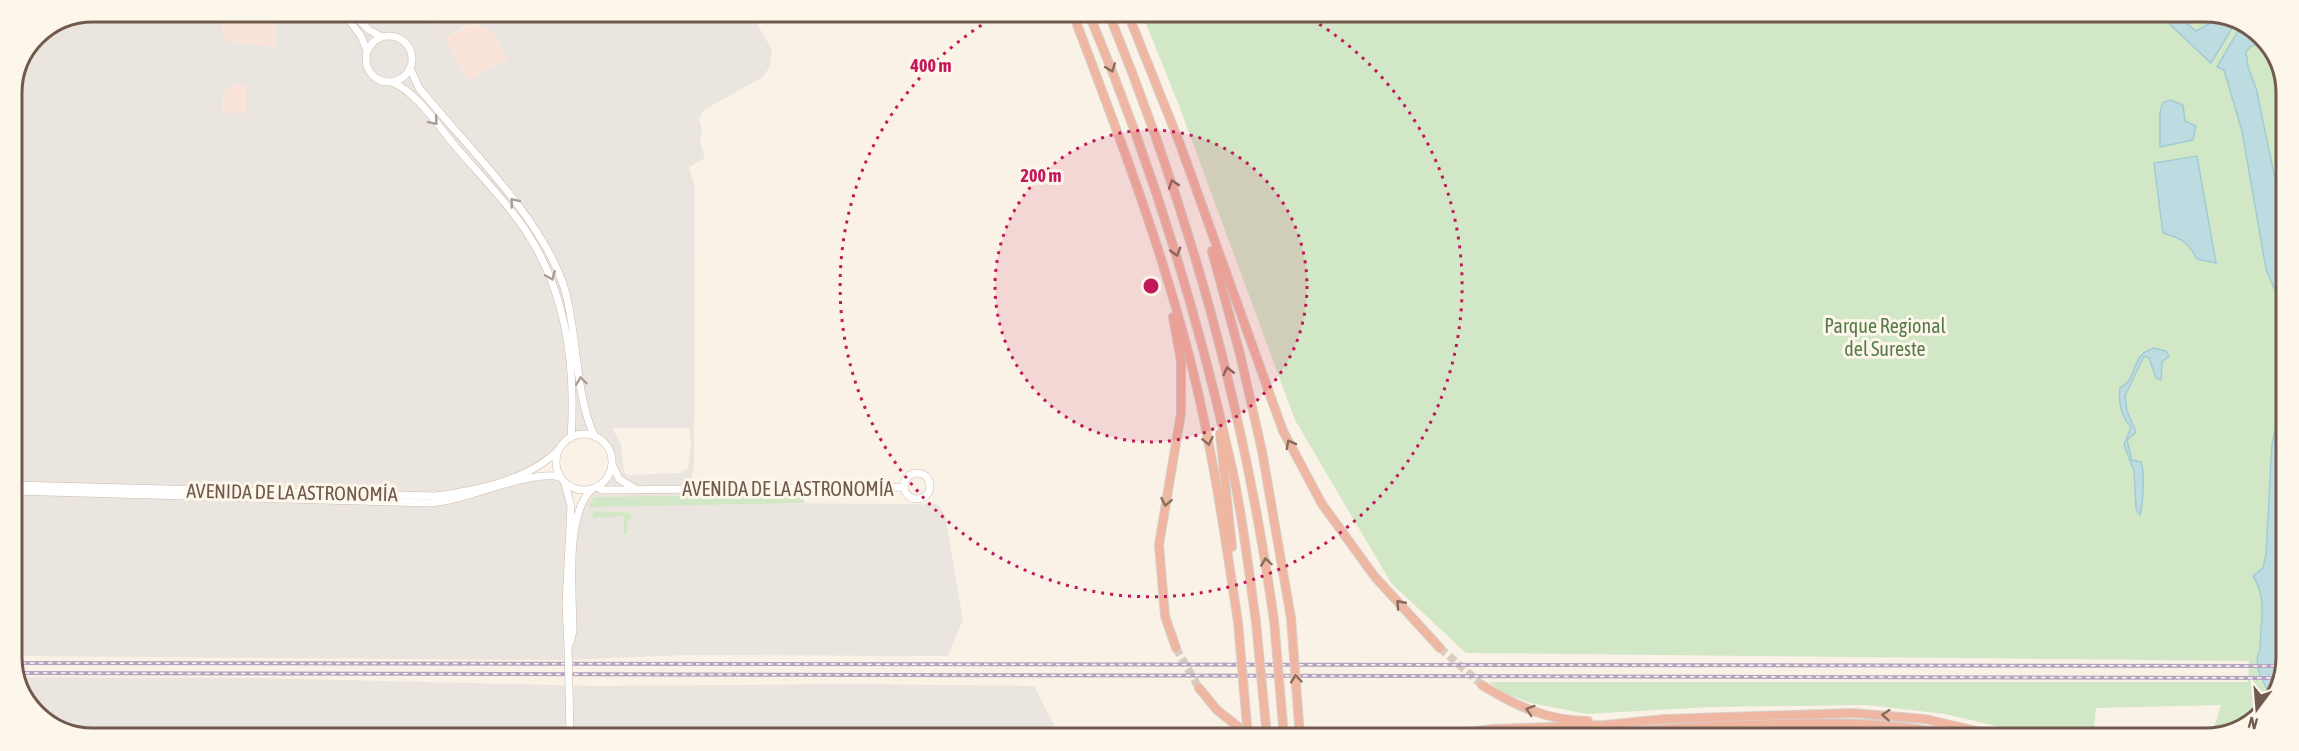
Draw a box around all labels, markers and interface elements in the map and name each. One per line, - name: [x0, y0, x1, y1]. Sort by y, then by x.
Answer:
- text: 400 m: [910, 55, 951, 76]
- one-way arrow: [1103, 62, 1116, 73]
- one-way arrow: [427, 114, 438, 125]
- text: 200 m: [1021, 165, 1061, 186]
- one-way arrow: [1167, 179, 1180, 190]
- one-way arrow: [510, 197, 521, 208]
- one-way arrow: [1169, 246, 1181, 257]
- one-way arrow: [544, 270, 556, 281]
- centre of rings: [1141, 276, 1161, 296]
- park label: Parque Regional del Sureste: [1824, 314, 1946, 360]
- one-way arrow: [1222, 366, 1235, 376]
- one-way arrow: [576, 376, 588, 385]
- one-way arrow: [1201, 436, 1214, 446]
- one-way arrow: [1286, 440, 1297, 451]
- street label: AVENIDA DE LA ASTRONOMÍA: [682, 477, 894, 500]
- street label: AVENIDA DE LA ASTRONOMÍA: [186, 479, 398, 505]
- one-way arrow: [1160, 497, 1173, 507]
- one-way arrow: [1260, 557, 1272, 567]
- one-way arrow: [1396, 601, 1407, 611]
- one-way arrow: [1290, 674, 1303, 683]
- north arrow: [2227, 679, 2287, 739]
- one-way arrow: [1525, 705, 1536, 717]
- one-way arrow: [1882, 709, 1891, 722]
- text: N: [2246, 713, 2260, 733]

